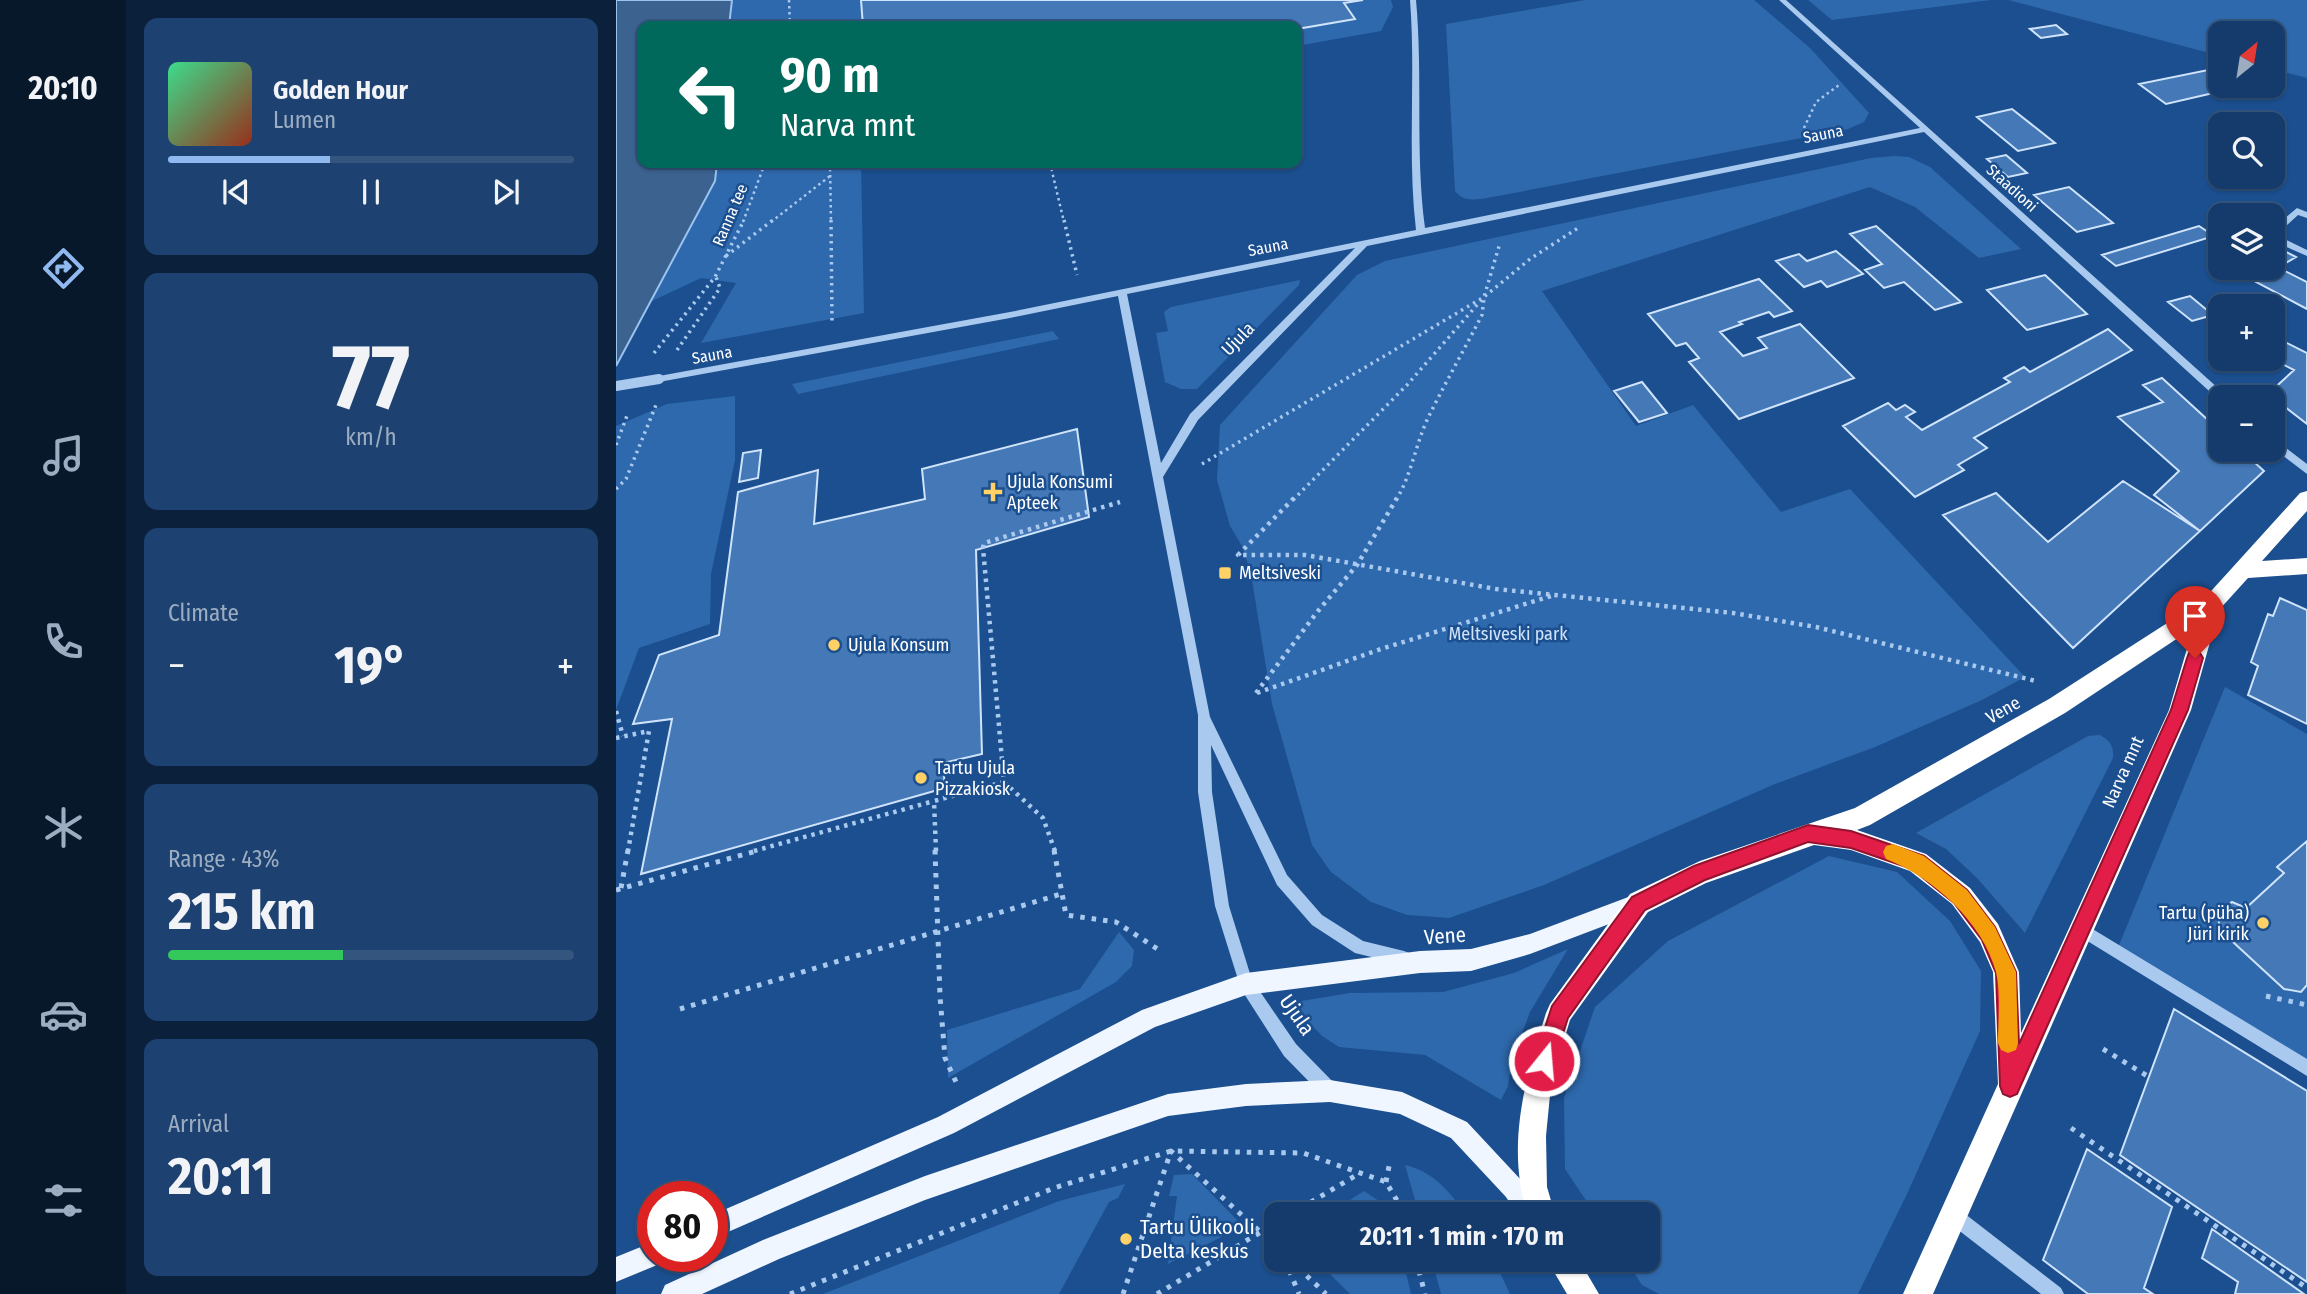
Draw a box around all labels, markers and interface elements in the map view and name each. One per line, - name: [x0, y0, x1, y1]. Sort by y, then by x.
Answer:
- north arrow: [2208, 21, 2286, 98]
- map controls: [2208, 21, 2285, 462]
- text: 90 m: [780, 46, 880, 105]
- icon: left: [665, 49, 756, 140]
- text: 20:10: [28, 69, 98, 107]
- text: Golden Hour: [273, 75, 408, 106]
- text: Lumen: [273, 106, 336, 134]
- text: Narva mnt: [780, 106, 915, 144]
- button: search: [2208, 112, 2285, 189]
- street label: Sauna: [1801, 121, 1845, 147]
- street label: Staadioni: [1983, 160, 2041, 216]
- icon: previous: [217, 173, 255, 211]
- icon: pause: [352, 173, 390, 211]
- icon: next: [487, 173, 525, 211]
- street label: Ranna tee: [708, 181, 752, 249]
- button: layers: [2208, 203, 2285, 280]
- street label: Sauna: [1246, 234, 1290, 260]
- icon: directions: [39, 244, 88, 293]
- button: +: [2208, 294, 2285, 371]
- street label: Ujula: [1217, 318, 1259, 360]
- text: 77: [332, 323, 410, 432]
- street label: Sauna: [690, 342, 734, 368]
- button: −: [2208, 385, 2285, 462]
- text: km/h: [345, 423, 397, 451]
- icon: music: [39, 431, 88, 480]
- place label: Ujula Konsumi Apteek: [1007, 471, 1113, 514]
- marker: Ujula Konsumi Apteek: [985, 484, 1001, 500]
- place label: Meltsiveski: [1239, 562, 1321, 584]
- marker: Meltsiveski: [1217, 565, 1233, 581]
- pin: [2165, 586, 2225, 658]
- icon: arrive: [2176, 597, 2214, 635]
- text: Climate: [168, 599, 239, 627]
- icon: phone: [39, 617, 88, 666]
- park label: Meltsiveski park: [1448, 623, 1568, 645]
- text: 19°: [334, 634, 408, 697]
- place label: Ujula Konsum: [848, 634, 949, 656]
- marker: Ujula Konsum: [826, 637, 842, 653]
- text: −: [168, 643, 185, 689]
- text: +: [557, 643, 574, 689]
- street label: Vene: [1982, 691, 2024, 729]
- street label: Narva mnt: [2097, 733, 2149, 811]
- place label: Tartu Ujula Pizzakiosk: [935, 757, 1015, 800]
- marker: Tartu Ujula Pizzakiosk: [913, 770, 929, 786]
- icon: climate: [39, 803, 88, 852]
- text: Range · 43%: [168, 845, 280, 873]
- text: 215 km: [168, 880, 316, 943]
- place label: Tartu (püha) Jüri kirik: [2159, 902, 2250, 945]
- marker: Tartu (püha) Jüri kirik: [2255, 915, 2271, 931]
- street label: Vene: [1423, 922, 1467, 950]
- street label: Ujula: [1274, 989, 1320, 1041]
- icon: car: [39, 990, 88, 1039]
- position arrow: [1507, 1024, 1581, 1098]
- text: Arrival: [168, 1110, 229, 1138]
- text: 20:11: [168, 1145, 274, 1208]
- icon: filters: [39, 1176, 88, 1225]
- speed limit sign: 80: [637, 1181, 728, 1272]
- place label: Tartu Ülikooli Delta keskus: [1140, 1214, 1255, 1264]
- text: 20:11 · 1 min · 170 m: [1360, 1221, 1564, 1252]
- marker: Tartu Ülikooli Delta keskus: [1118, 1231, 1134, 1247]

